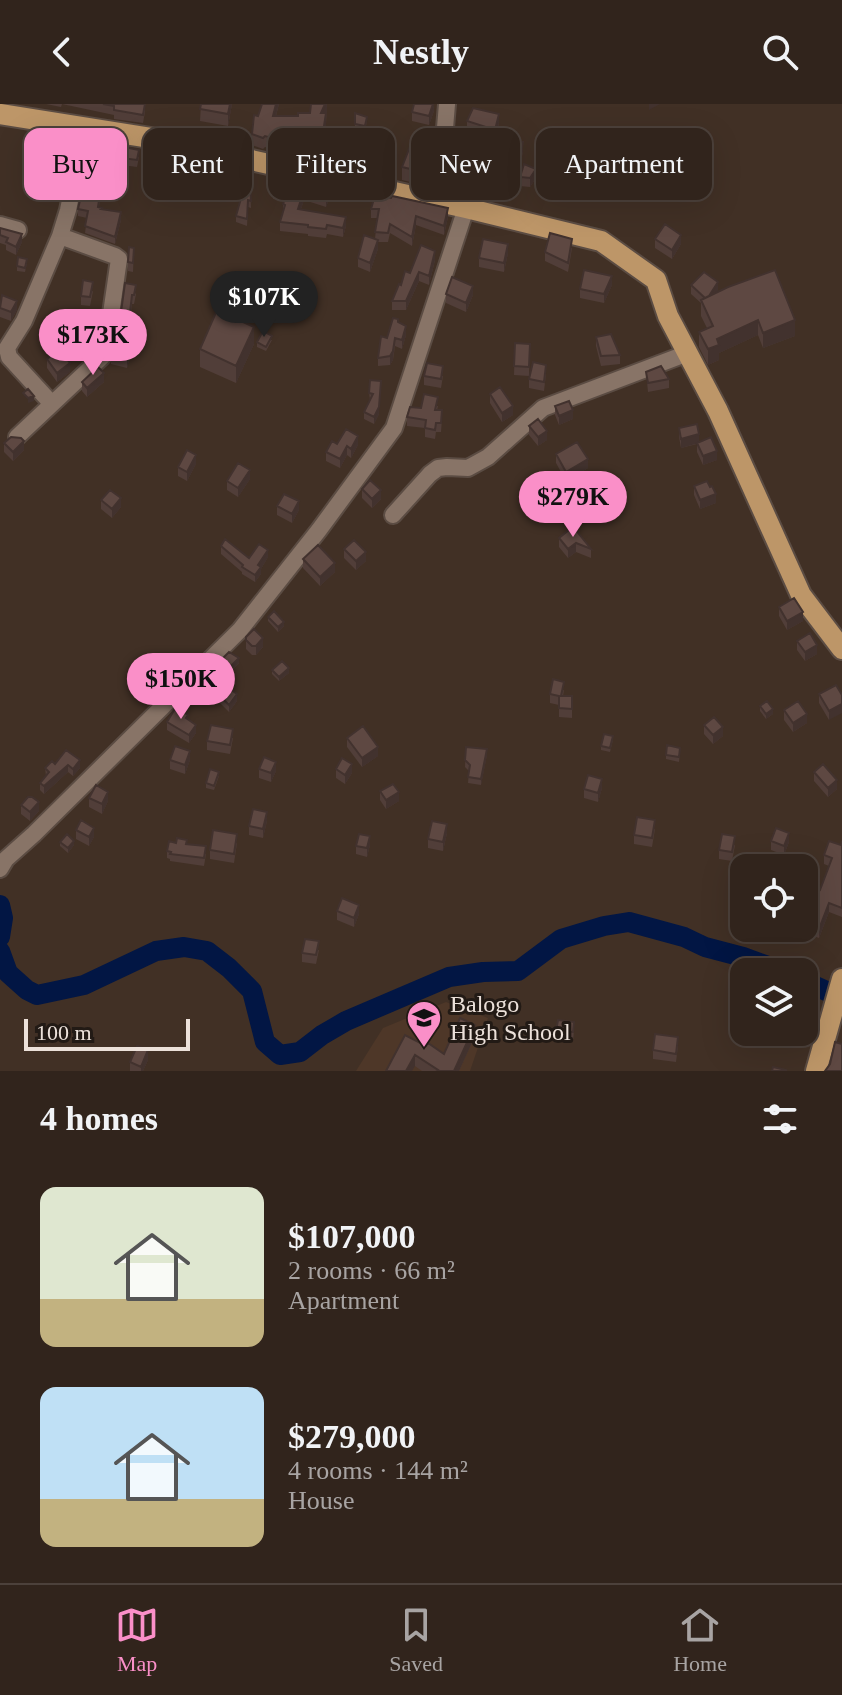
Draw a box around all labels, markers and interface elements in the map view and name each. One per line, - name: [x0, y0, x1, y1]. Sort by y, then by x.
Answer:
- icon: back: [40, 30, 84, 74]
- icon: search: [758, 30, 802, 74]
- text: Nestly: [373, 32, 469, 72]
- chip: Buy: [24, 128, 127, 200]
- chip: Rent: [143, 128, 252, 200]
- chip: Filters: [268, 128, 395, 200]
- chip: New: [411, 128, 520, 200]
- chip: Apartment: [536, 128, 712, 200]
- pin: $107K: [208, 271, 320, 339]
- text: $107K: [228, 282, 300, 311]
- pin: $173K: [37, 309, 149, 377]
- text: $173K: [57, 320, 129, 349]
- pin: $279K: [517, 471, 629, 539]
- text: $279K: [537, 482, 609, 511]
- pin: $150K: [125, 653, 237, 721]
- text: $150K: [145, 664, 217, 693]
- map controls: [730, 854, 818, 1046]
- button: locate: [730, 854, 818, 942]
- button: layers: [730, 958, 818, 1046]
- place label: Balogo High School: [450, 991, 571, 1045]
- school or university icon: Balogo High School: [405, 999, 443, 1049]
- scale bar: [24, 1015, 190, 1051]
- text: 100 m: [36, 1020, 92, 1045]
- icon: filters: [758, 1097, 802, 1141]
- text: 4 homes: [40, 1100, 158, 1137]
- text: $107,000: [288, 1218, 416, 1255]
- icon: home: [104, 1219, 200, 1315]
- text: 2 rooms · 66 m²: [288, 1256, 455, 1285]
- text: Apartment: [288, 1286, 399, 1315]
- text: $279,000: [288, 1418, 416, 1455]
- icon: home: [104, 1419, 200, 1515]
- text: 4 rooms · 144 m²: [288, 1456, 468, 1485]
- text: House: [288, 1486, 354, 1515]
- tab: Map: [115, 1603, 159, 1677]
- tab: Saved: [389, 1603, 443, 1677]
- tab: Home: [673, 1603, 727, 1677]

